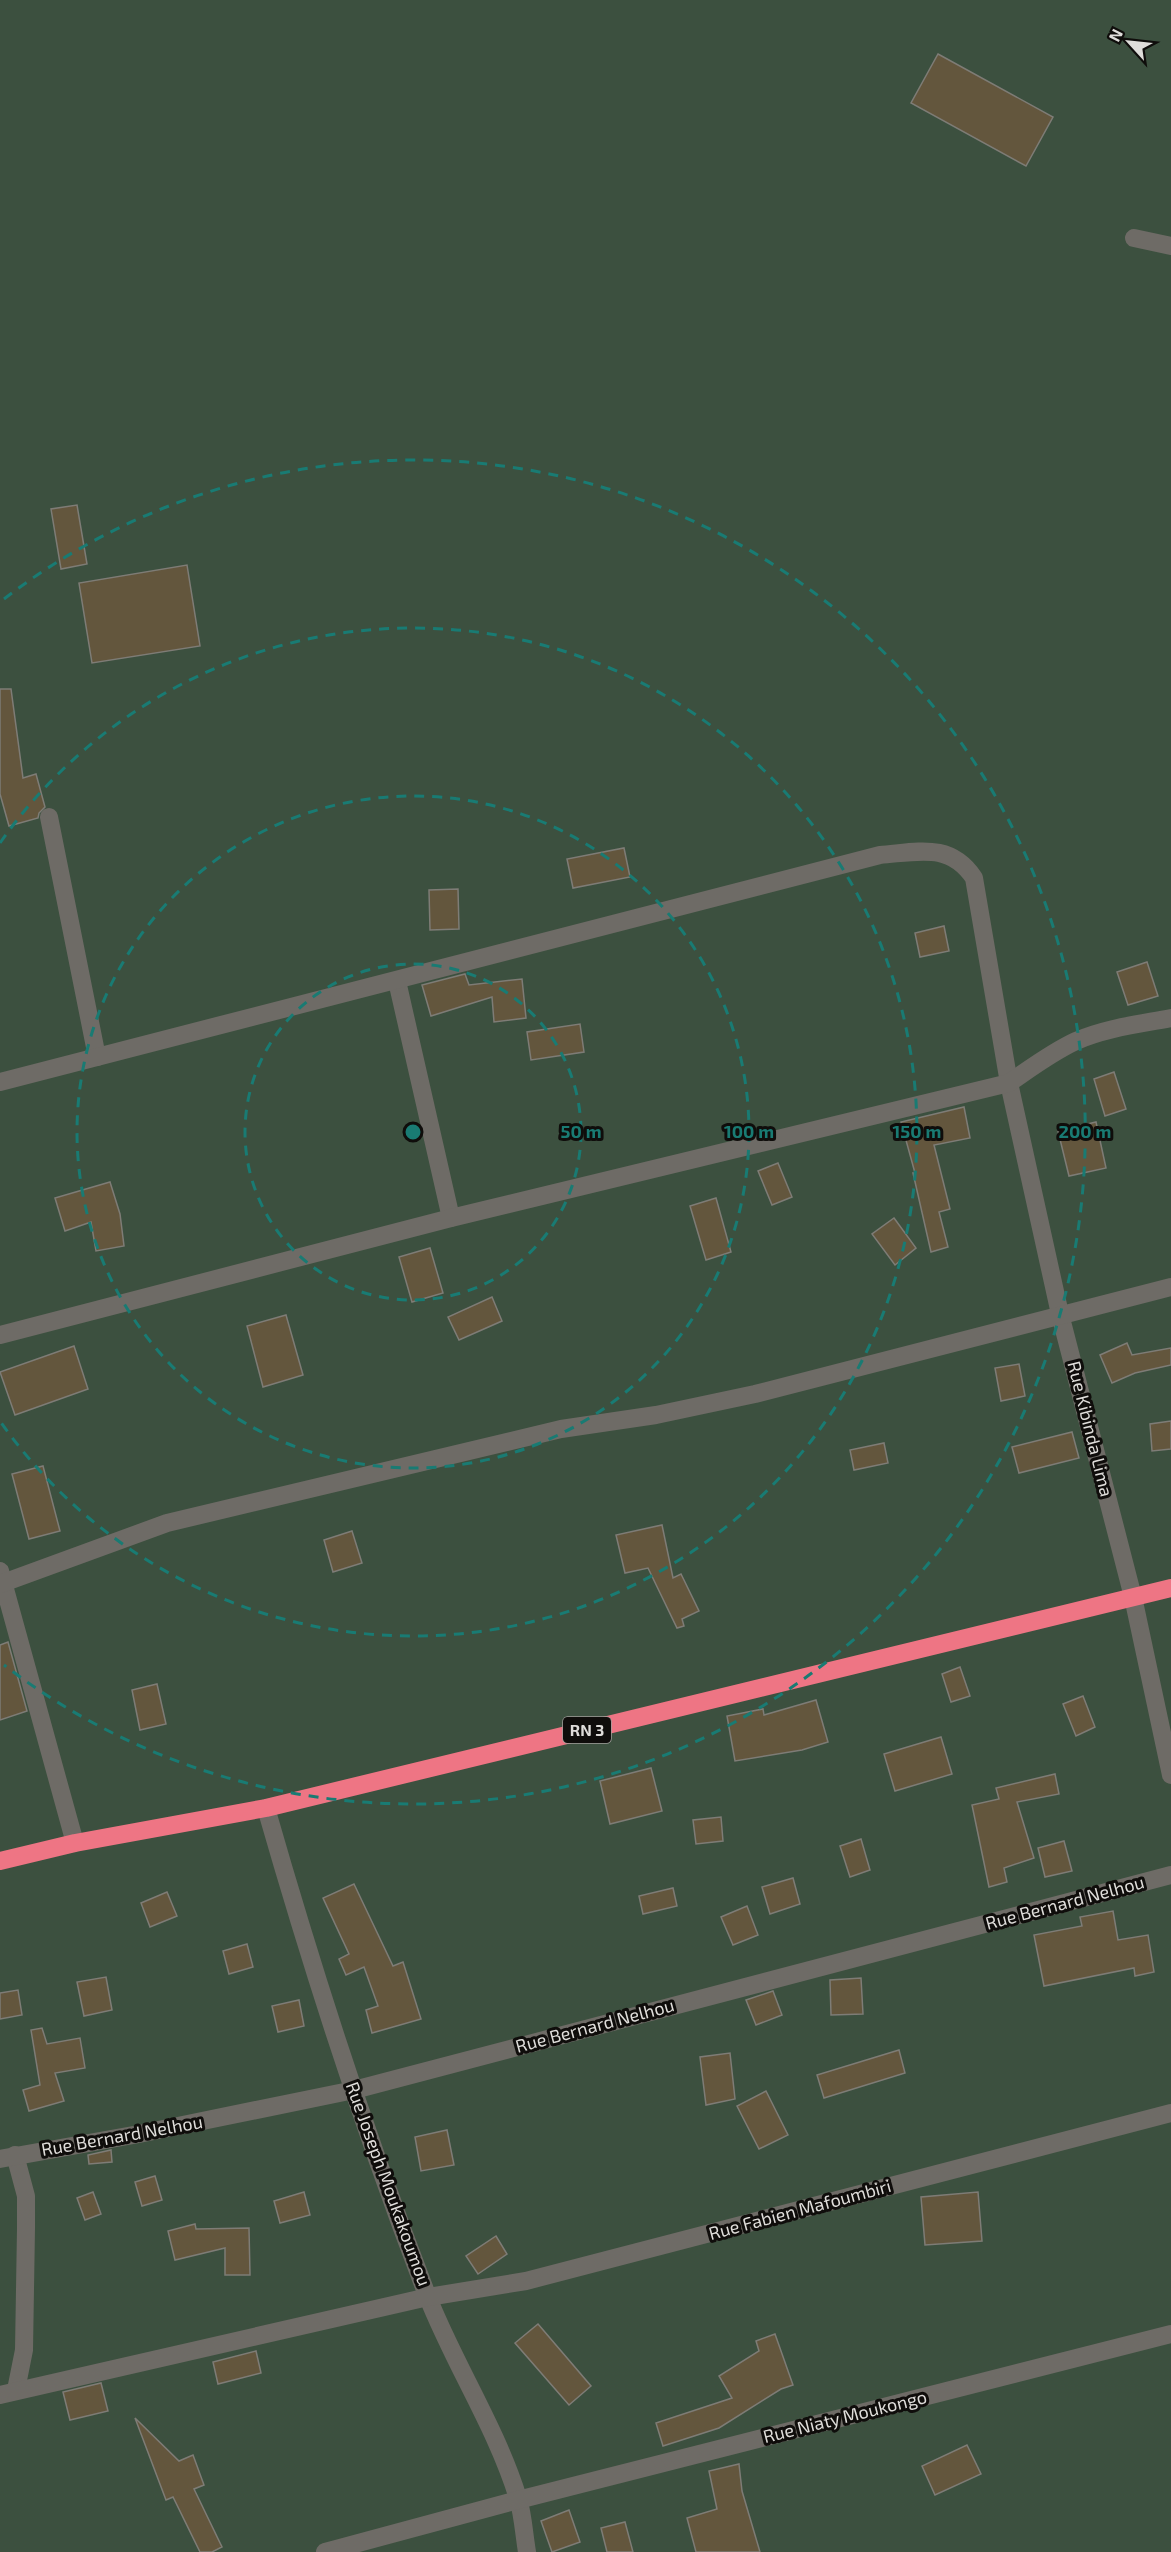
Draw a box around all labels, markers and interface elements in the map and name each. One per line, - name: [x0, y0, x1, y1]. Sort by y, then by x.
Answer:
- north arrow: [1099, 12, 1159, 72]
- text: N: [1104, 25, 1126, 44]
- text: 50 m: [560, 1120, 602, 1142]
- text: 100 m: [724, 1120, 774, 1142]
- text: 150 m: [893, 1120, 941, 1142]
- text: 200 m: [1059, 1120, 1111, 1142]
- centre of rings: [403, 1122, 423, 1142]
- street label: Rue Kibinda Lima: [1063, 1359, 1118, 1499]
- road number: RN 3: [563, 1717, 611, 1743]
- street label: Rue Bernard Nelhou: [983, 1870, 1147, 1934]
- street label: Rue Bernard Nelhou: [513, 1993, 677, 2057]
- street label: Rue Joseph Moukakoumou: [342, 2079, 436, 2289]
- street label: Rue Bernard Nelhou: [39, 2110, 204, 2160]
- street label: Rue Fabien Mafoumbiri: [706, 2174, 893, 2244]
- street label: Rue Niaty Moukongo: [761, 2385, 929, 2447]

